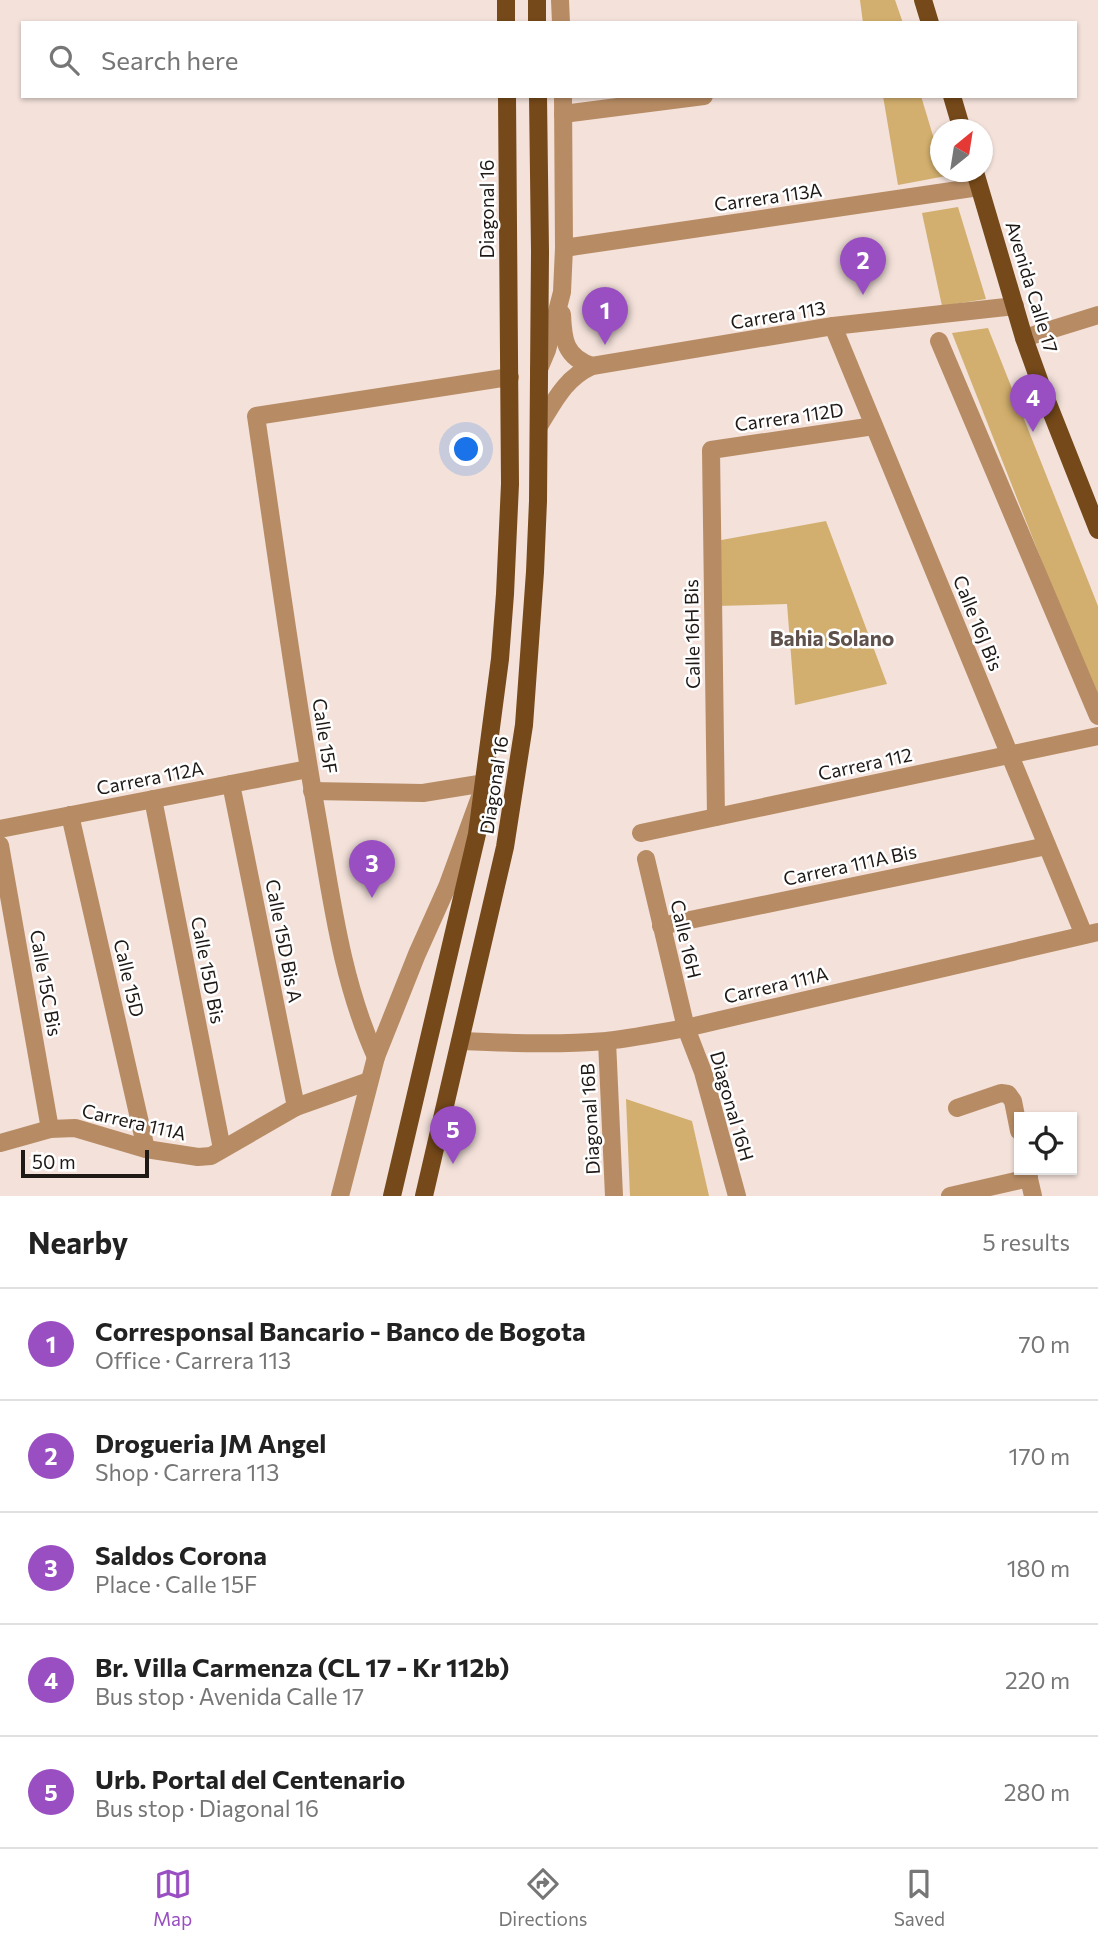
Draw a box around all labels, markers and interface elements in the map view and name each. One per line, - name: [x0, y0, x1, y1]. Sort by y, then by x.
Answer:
- search box: [21, 21, 1077, 98]
- icon: search: [45, 41, 83, 79]
- text: Search here: [101, 44, 239, 75]
- north arrow: [930, 119, 993, 182]
- street label: Diagonal 16: [475, 159, 498, 259]
- street label: Carrera 113A: [713, 178, 823, 215]
- street label: Avenida Calle 17: [1002, 218, 1063, 356]
- pin: 2: [840, 237, 886, 295]
- pin: 1: [582, 287, 628, 345]
- street label: Carrera 113: [729, 296, 827, 333]
- pin: 4: [1010, 374, 1056, 432]
- street label: Carrera 112D: [733, 397, 845, 436]
- your location: [449, 432, 483, 466]
- street label: Calle 16J Bis: [949, 572, 1008, 674]
- street label: Calle 16H Bis: [679, 579, 704, 689]
- district label: Bahia Solano: [770, 625, 894, 650]
- street label: Calle 15F: [308, 696, 343, 775]
- street label: Diagonal 16: [474, 734, 513, 836]
- street label: Carrera 112: [816, 742, 914, 785]
- street label: Carrera 112A: [94, 756, 205, 799]
- street label: Carrera 111A Bis: [781, 839, 919, 890]
- pin: 3: [349, 840, 395, 898]
- street label: Calle 15D Bis A: [261, 877, 308, 1005]
- street label: Calle 16H: [666, 897, 707, 981]
- street label: Calle 15D Bis: [187, 914, 230, 1025]
- street label: Calle 15C Bis: [26, 928, 67, 1038]
- street label: Calle 15D: [109, 937, 150, 1019]
- street label: Carrera 111A: [722, 961, 830, 1008]
- street label: Diagonal 16H: [706, 1048, 759, 1164]
- street label: Diagonal 16B: [575, 1063, 604, 1175]
- street label: Carrera 111A: [80, 1098, 188, 1145]
- pin: 5: [430, 1106, 476, 1164]
- map controls: [1014, 1112, 1077, 1175]
- button: locate: [1014, 1112, 1077, 1175]
- scale bar: [21, 1147, 149, 1179]
- text: 50 m: [32, 1150, 76, 1173]
- text: Nearby: [28, 1223, 128, 1260]
- text: 5 results: [982, 1228, 1070, 1256]
- text: Corresponsal Bancario - Banco de Bogota: [95, 1315, 586, 1346]
- text: 1: [46, 1330, 56, 1358]
- text: 70 m: [1018, 1330, 1070, 1358]
- text: Office · Carrera 113: [95, 1346, 291, 1374]
- text: Drogueria JM Angel: [95, 1427, 326, 1458]
- text: 2: [44, 1442, 58, 1470]
- text: 170 m: [1009, 1442, 1070, 1470]
- text: Shop · Carrera 113: [95, 1458, 279, 1486]
- text: Saldos Corona: [95, 1539, 267, 1570]
- text: 3: [44, 1554, 58, 1582]
- text: 180 m: [1007, 1554, 1070, 1582]
- text: Place · Calle 15F: [95, 1570, 257, 1598]
- text: Br. Villa Carmenza (CL 17 - Kr 112b): [95, 1651, 509, 1682]
- text: 4: [44, 1666, 58, 1694]
- text: 220 m: [1005, 1666, 1070, 1694]
- text: Bus stop · Avenida Calle 17: [95, 1682, 364, 1710]
- text: Urb. Portal del Centenario: [95, 1763, 405, 1794]
- text: 5: [44, 1778, 58, 1806]
- text: 280 m: [1004, 1778, 1070, 1806]
- text: Bus stop · Diagonal 16: [95, 1794, 319, 1822]
- tab: Map: [153, 1865, 192, 1930]
- tab: Directions: [498, 1865, 588, 1930]
- tab: Saved: [894, 1865, 945, 1930]

